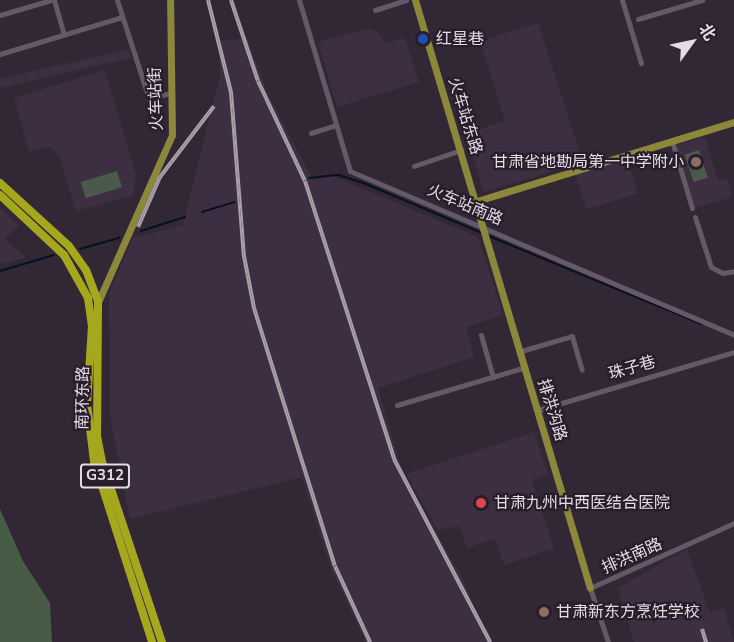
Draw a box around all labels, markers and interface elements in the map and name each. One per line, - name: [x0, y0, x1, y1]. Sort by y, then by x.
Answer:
- north arrow: [662, 12, 722, 72]
- text: 北: [694, 19, 721, 45]
- place label: 红星巷: [436, 29, 484, 49]
- marker: 红星巷: [414, 30, 432, 48]
- street label: 火车站街: [145, 67, 167, 131]
- street label: 火车站东路: [444, 75, 486, 157]
- place label: 甘肃省地勘局第一中学附小: [492, 152, 684, 172]
- marker: 甘肃省地勘局第一中学附小: [689, 155, 703, 169]
- street label: 火车站南路: [424, 181, 506, 229]
- street label: 珠子巷: [606, 352, 658, 384]
- street label: 南环东路: [73, 366, 93, 430]
- street label: 排洪沟路: [533, 377, 571, 443]
- road number: G312: [80, 464, 130, 488]
- place label: 甘肃九州中西医结合医院: [494, 493, 670, 513]
- marker: 甘肃九州中西医结合医院: [472, 494, 490, 512]
- street label: 排洪南路: [599, 534, 665, 578]
- place label: 甘肃新东方烹饪学校: [556, 602, 700, 622]
- marker: 甘肃新东方烹饪学校: [537, 605, 551, 619]

